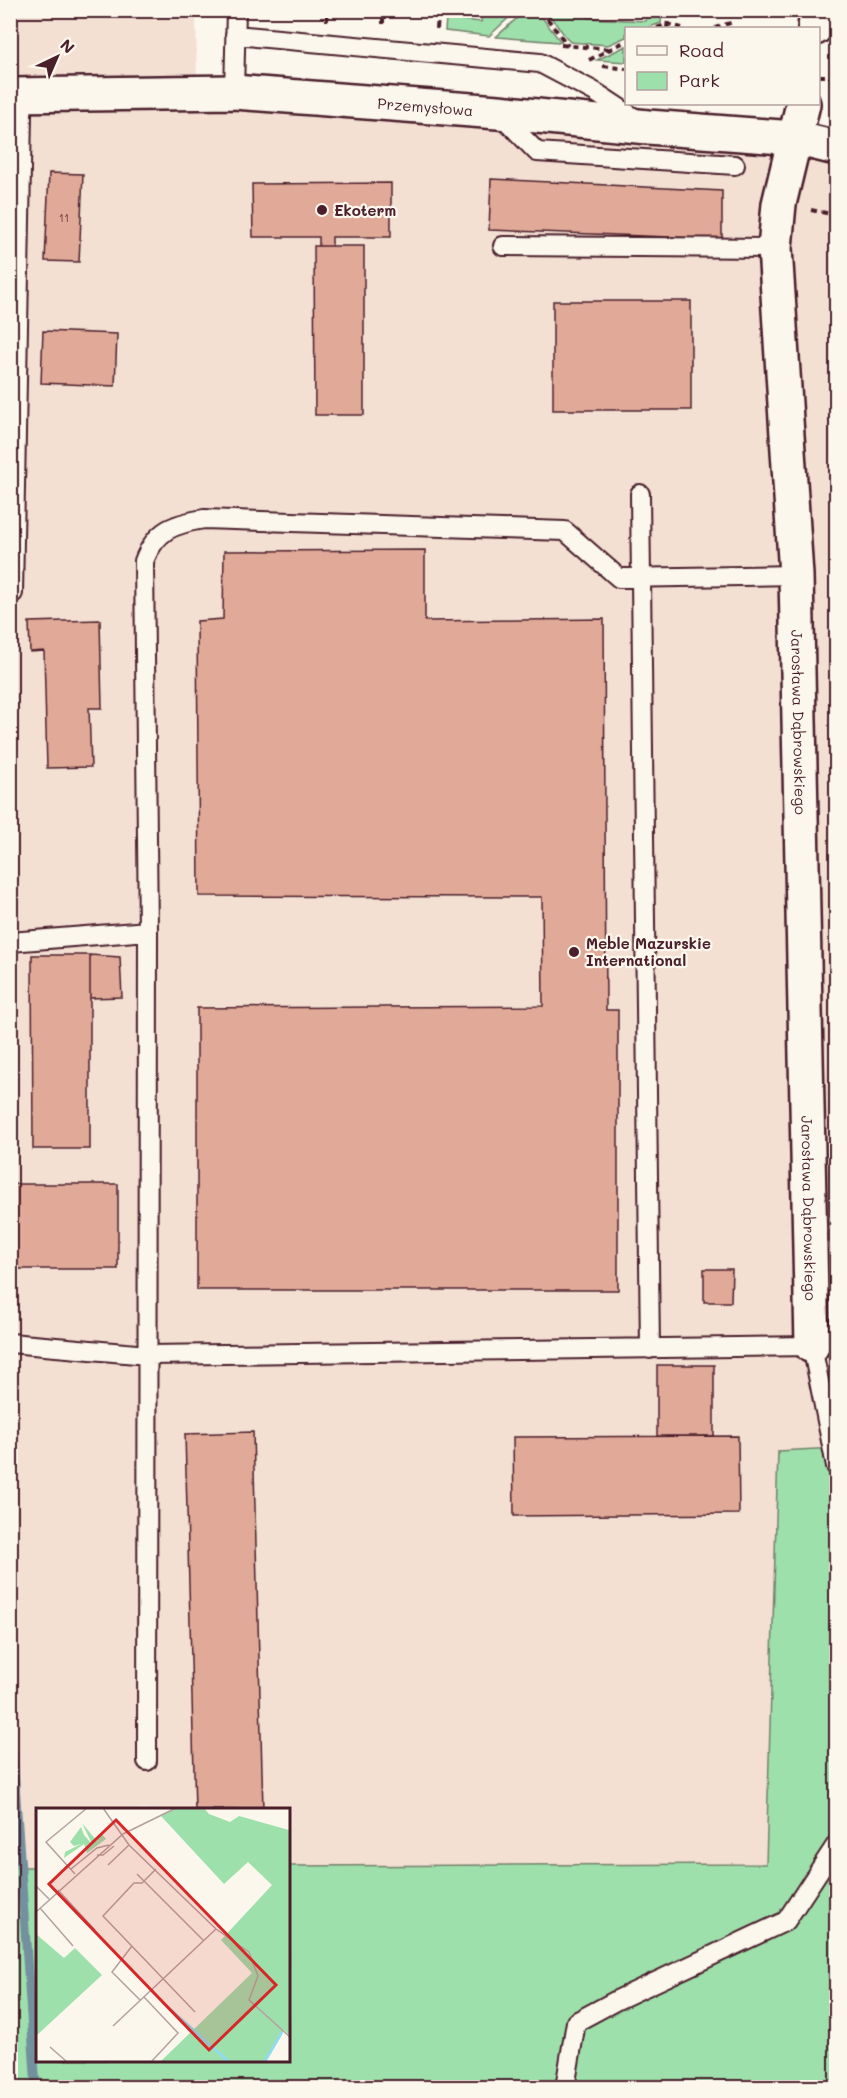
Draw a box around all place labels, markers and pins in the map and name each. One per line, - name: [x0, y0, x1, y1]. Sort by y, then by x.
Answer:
- place label: Ekoterm: [334, 200, 396, 220]
- marker: Ekoterm: [315, 203, 329, 217]
- place label: Meble Mazurskie International: [586, 933, 711, 970]
- marker: Meble Mazurskie International: [567, 945, 581, 959]

